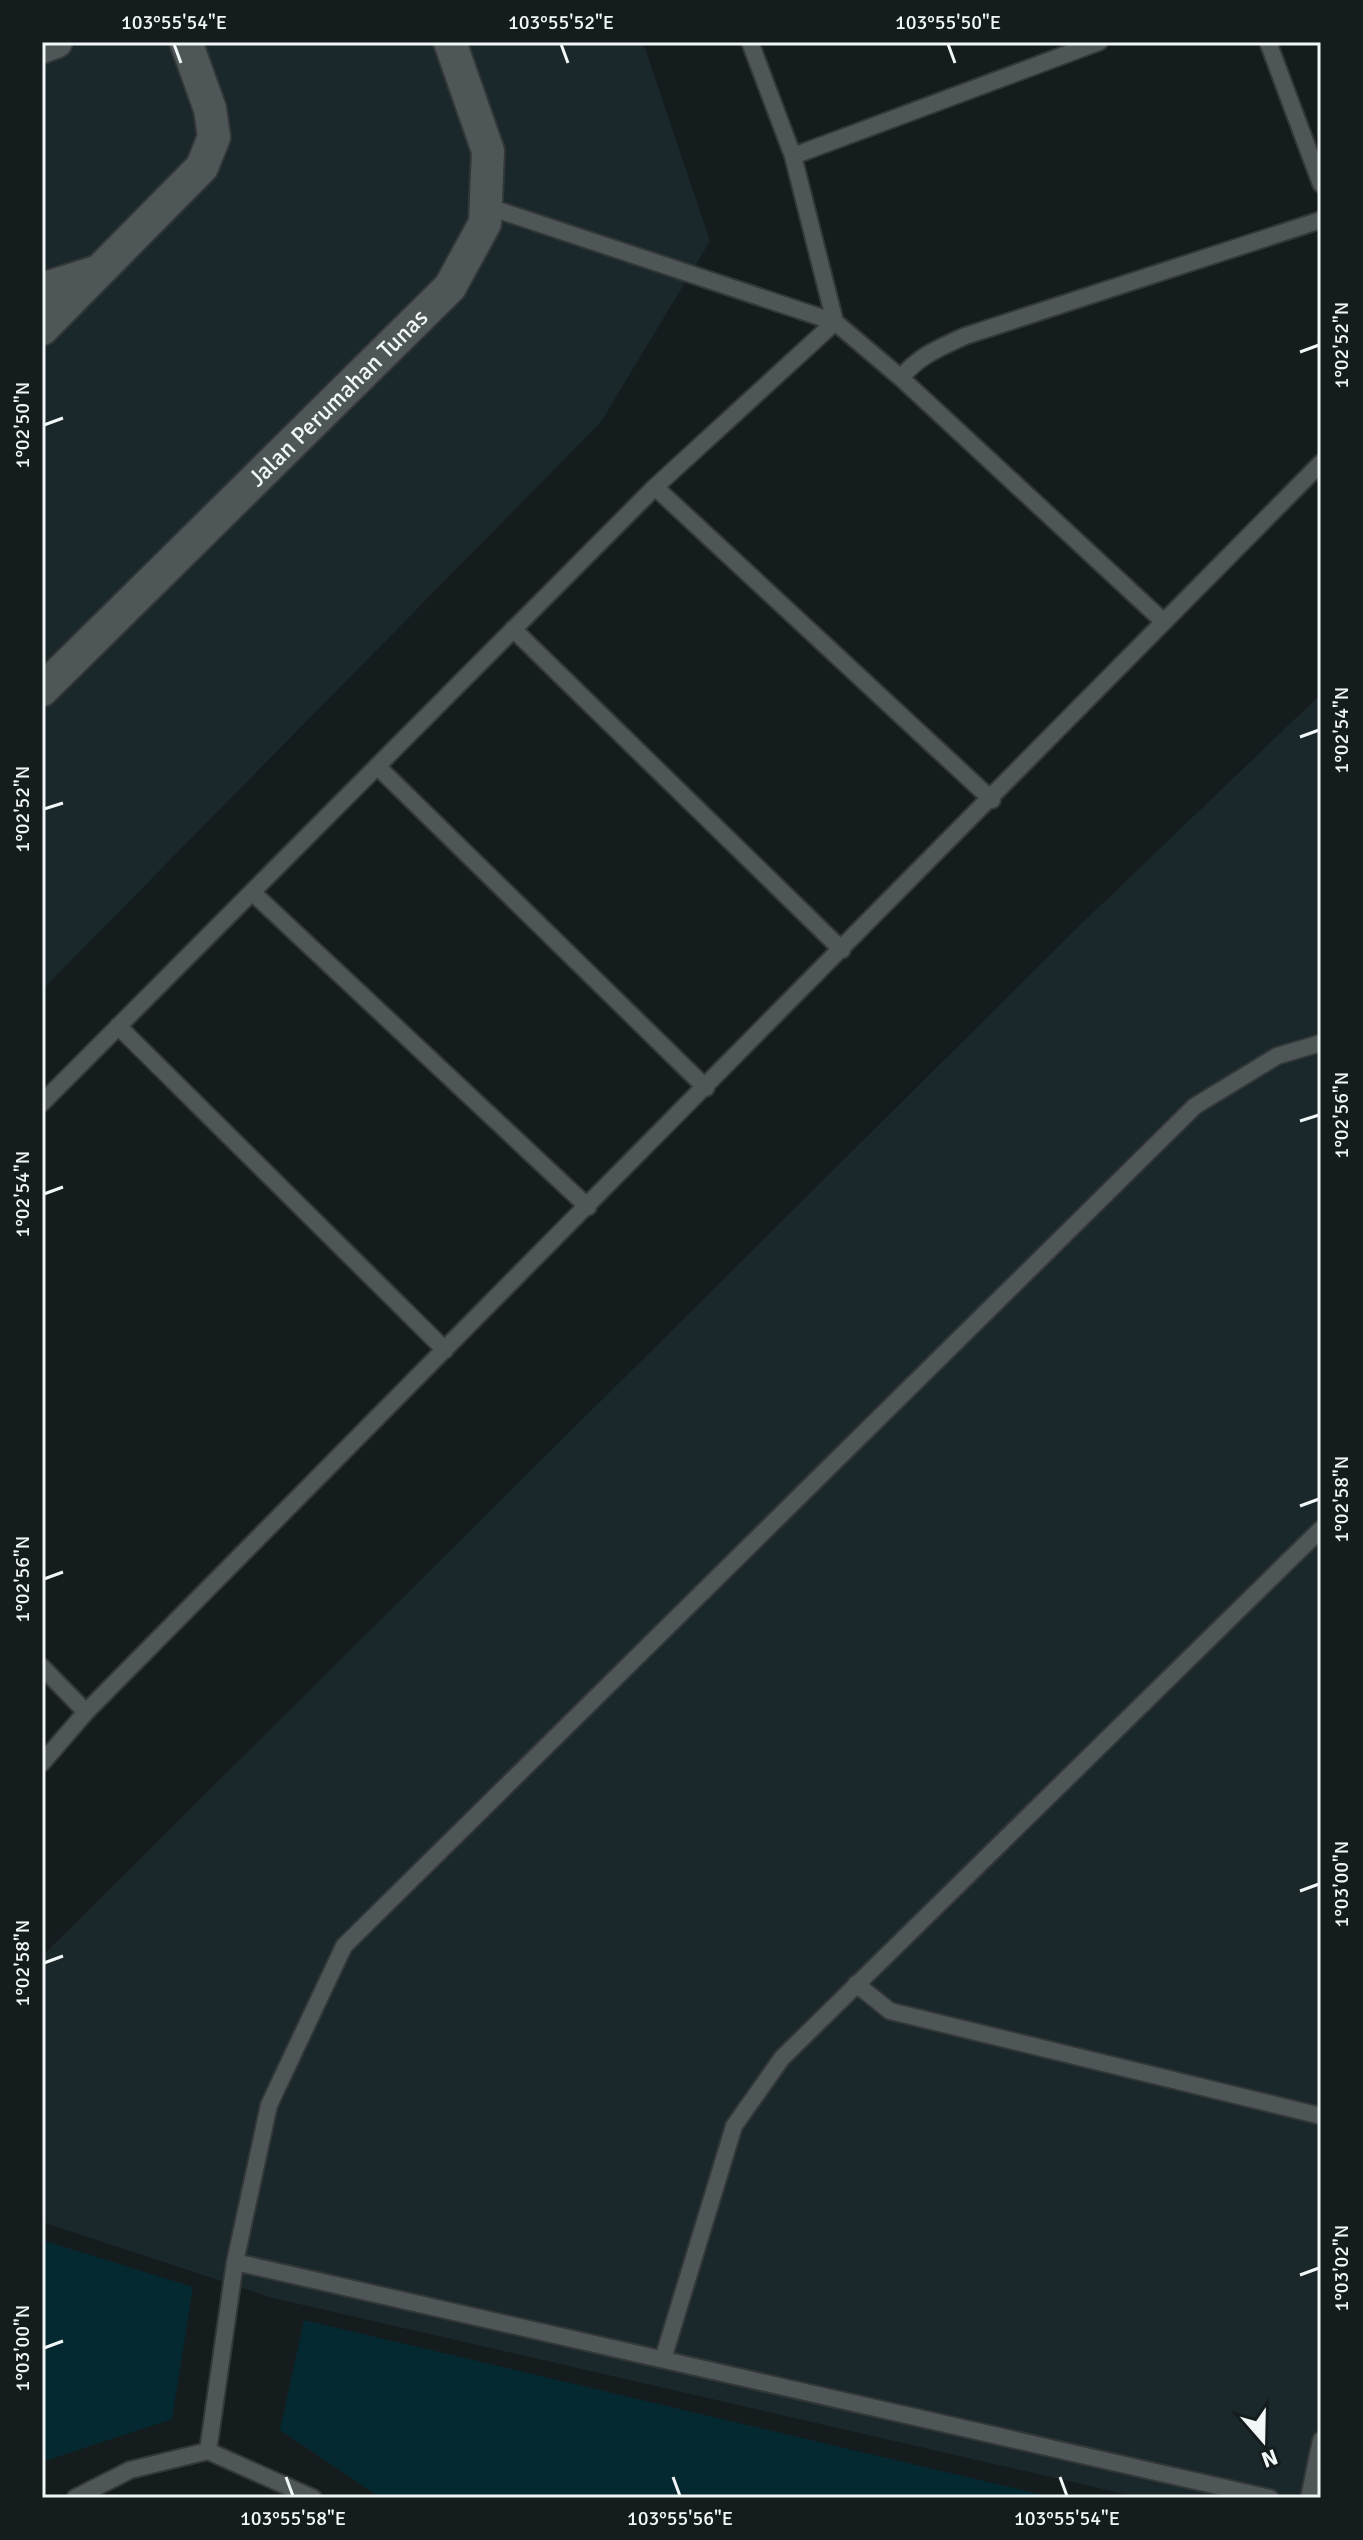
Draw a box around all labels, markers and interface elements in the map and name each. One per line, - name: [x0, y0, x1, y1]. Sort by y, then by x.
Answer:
- text: 103°55'54"E: [121, 10, 227, 35]
- text: 103°55'52"E: [508, 10, 614, 35]
- text: 103°55'50"E: [895, 10, 1001, 35]
- street label: Jalan Perumahan Tunas: [242, 302, 434, 493]
- text: 1°02'52"N: [1329, 302, 1354, 388]
- text: 1°02'50"N: [10, 382, 35, 468]
- text: 1°02'54"N: [1329, 687, 1354, 773]
- text: 1°02'52"N: [10, 766, 35, 852]
- text: 1°02'56"N: [1329, 1072, 1354, 1158]
- text: 1°02'54"N: [10, 1151, 35, 1237]
- text: 1°02'58"N: [1329, 1456, 1354, 1542]
- text: 1°02'56"N: [10, 1536, 35, 1622]
- text: 1°03'00"N: [1329, 1841, 1354, 1927]
- text: 1°02'58"N: [10, 1920, 35, 2006]
- text: 1°03'02"N: [1329, 2225, 1354, 2311]
- text: 1°03'00"N: [10, 2305, 35, 2391]
- north arrow: [1223, 2400, 1303, 2480]
- text: N: [1258, 2443, 1281, 2474]
- text: 103°55'58"E: [240, 2506, 346, 2531]
- text: 103°55'56"E: [627, 2506, 733, 2531]
- text: 103°55'54"E: [1014, 2506, 1120, 2531]

